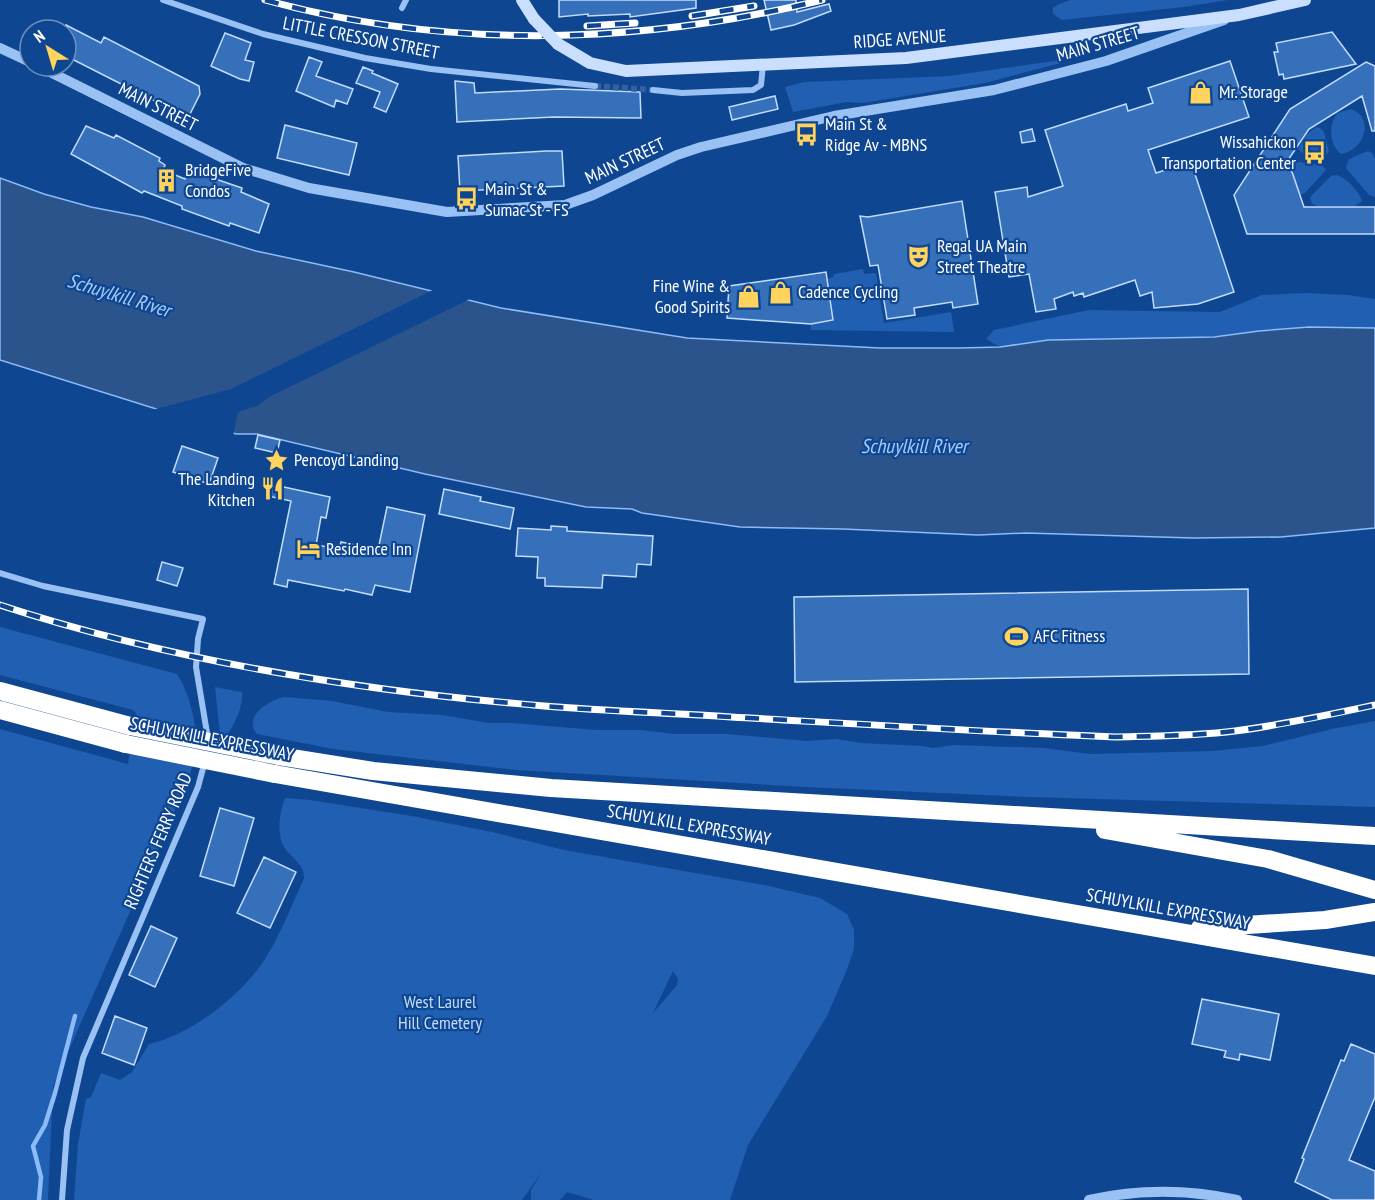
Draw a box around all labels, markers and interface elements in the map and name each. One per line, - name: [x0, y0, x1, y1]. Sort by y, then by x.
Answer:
- street label: LITTLE CRESSON STREET: [281, 11, 441, 64]
- north arrow: [18, 18, 78, 78]
- street label: MAIN STREET: [1054, 21, 1142, 66]
- street label: RIDGE AVENUE: [853, 24, 947, 53]
- text: N: [30, 25, 48, 47]
- street label: MAIN STREET: [115, 77, 202, 136]
- shop icon: Mr. Storage: [1188, 79, 1214, 105]
- place label: Mr. Storage: [1219, 80, 1288, 103]
- place label: Main St & Ridge Av - MBNS: [825, 112, 927, 156]
- bus stop icon: Main St & Ridge Av - MBNS: [794, 121, 820, 147]
- place label: Wissahickon Transportation Center: [1162, 130, 1296, 174]
- street label: MAIN STREET: [581, 132, 668, 189]
- bus stop icon: Wissahickon Transportation Center: [1301, 139, 1327, 165]
- place label: BridgeFive Condos: [185, 158, 251, 202]
- building icon: BridgeFive Condos: [154, 167, 180, 193]
- place label: Main St & Sumac St - FS: [485, 177, 569, 221]
- bus stop icon: Main St & Sumac St - FS: [454, 186, 480, 212]
- place label: Regal UA Main Street Theatre: [937, 234, 1027, 278]
- theatre icon: Regal UA Main Street Theatre: [906, 243, 932, 269]
- water label: Schuylkill River: [64, 267, 176, 324]
- place label: Fine Wine & Good Spirits: [653, 274, 730, 318]
- shop icon: Cadence Cycling: [767, 279, 793, 305]
- place label: Cadence Cycling: [798, 280, 898, 303]
- shop icon: Fine Wine & Good Spirits: [735, 283, 761, 309]
- water label: Schuylkill River: [861, 433, 970, 459]
- place icon: Pencoyd Landing: [263, 447, 289, 473]
- place label: Pencoyd Landing: [294, 448, 399, 471]
- place label: The Landing Kitchen: [178, 467, 255, 511]
- restaurant icon: The Landing Kitchen: [260, 476, 286, 502]
- hotel icon: Residence Inn: [295, 536, 321, 562]
- place label: Residence Inn: [326, 537, 412, 560]
- sports icon: AFC Fitness: [1003, 623, 1029, 649]
- place label: AFC Fitness: [1034, 624, 1105, 647]
- street label: SCHUYLKILL EXPRESSWAY: [129, 711, 296, 766]
- street label: RIGHTERS FERRY ROAD: [118, 769, 197, 913]
- street label: SCHUYLKILL EXPRESSWAY: [605, 799, 773, 850]
- street label: SCHUYLKILL EXPRESSWAY: [1084, 883, 1252, 934]
- park label: West Laurel Hill Cemetery: [398, 990, 482, 1034]

